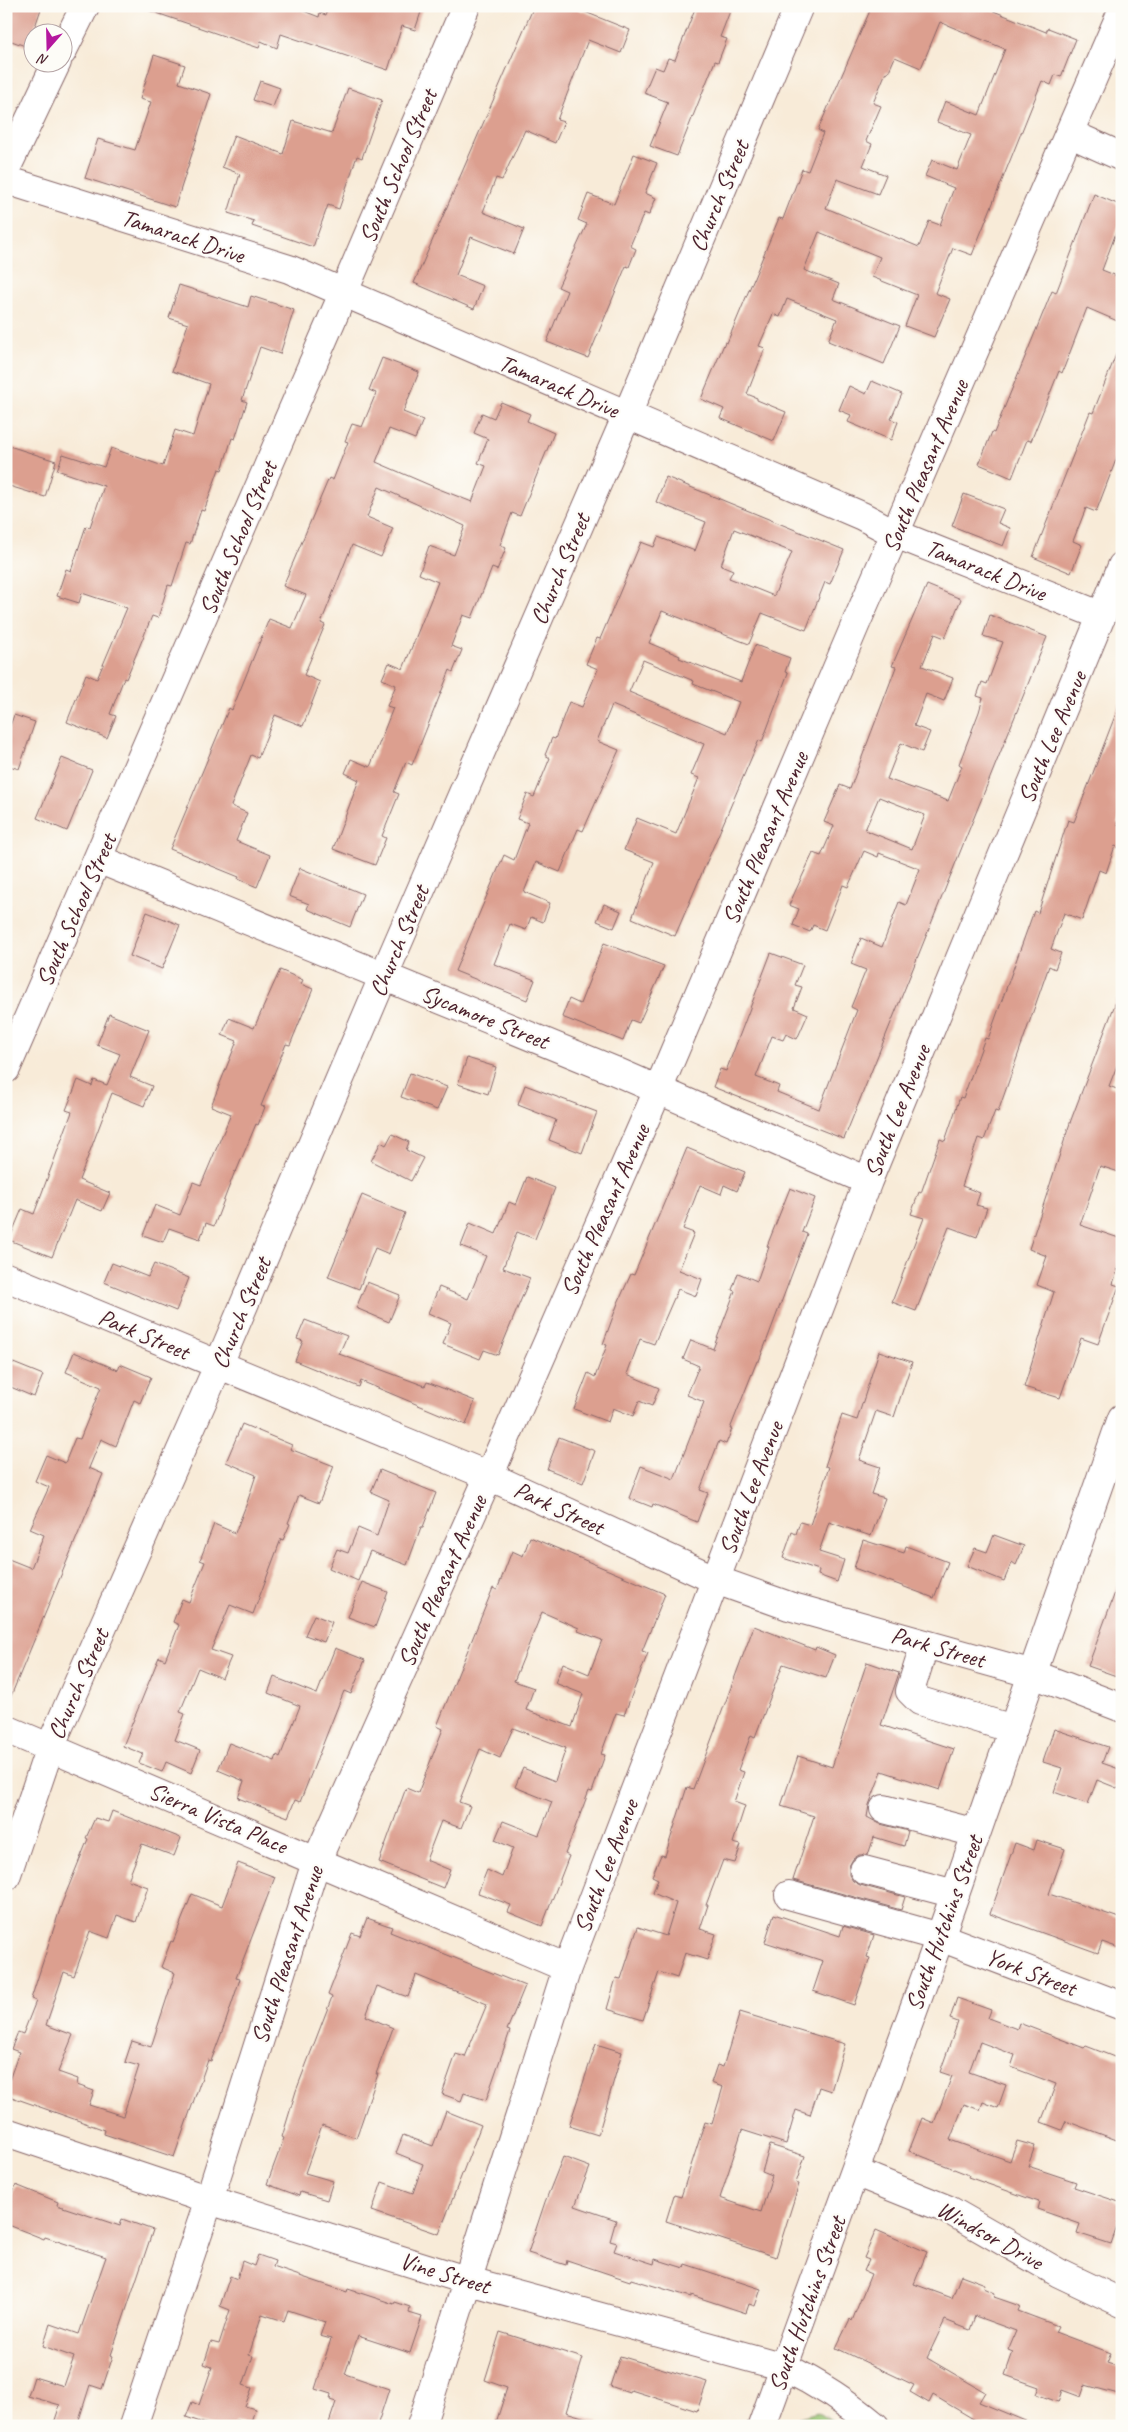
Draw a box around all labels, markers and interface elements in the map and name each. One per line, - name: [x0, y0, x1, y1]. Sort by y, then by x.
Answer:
- north arrow: [22, 22, 72, 72]
- text: N: [35, 49, 51, 69]
- street label: South School Street: [352, 83, 445, 247]
- street label: Church Street: [682, 134, 757, 256]
- street label: Tamarack Drive: [118, 202, 250, 271]
- street label: Tamarack Drive: [495, 347, 625, 426]
- street label: South Pleasant Avenue: [875, 373, 976, 557]
- street label: South School Street: [192, 455, 285, 619]
- street label: Church Street: [523, 507, 598, 629]
- street label: Tamarack Drive: [921, 532, 1053, 609]
- street label: South Lee Avenue: [1011, 665, 1094, 807]
- street label: South Pleasant Avenue: [715, 745, 816, 929]
- street label: South School Street: [29, 827, 124, 991]
- street label: Church Street: [362, 879, 437, 1001]
- street label: Sycamore Street: [417, 978, 555, 1057]
- street label: South Lee Avenue: [857, 1038, 938, 1182]
- street label: South Pleasant Avenue: [554, 1118, 657, 1300]
- street label: Church Street: [204, 1251, 279, 1373]
- street label: Park Street: [94, 1302, 196, 1367]
- street label: South Lee Avenue: [712, 1415, 791, 1559]
- street label: Park Street: [509, 1474, 611, 1543]
- street label: South Pleasant Avenue: [391, 1489, 494, 1671]
- street label: Park Street: [888, 1619, 990, 1675]
- street label: Church Street: [40, 1622, 116, 1744]
- street label: Sierra Vista Place: [144, 1775, 294, 1861]
- street label: South Lee Avenue: [567, 1793, 646, 1937]
- street label: South Hutchins Street: [898, 1829, 990, 2015]
- street label: South Pleasant Avenue: [244, 1860, 330, 2047]
- street label: York Street: [982, 1941, 1082, 2004]
- street label: Windsor Drive: [932, 2194, 1050, 2277]
- street label: South Hutchins Street: [761, 2210, 853, 2396]
- street label: Vine Street: [396, 2245, 496, 2301]

